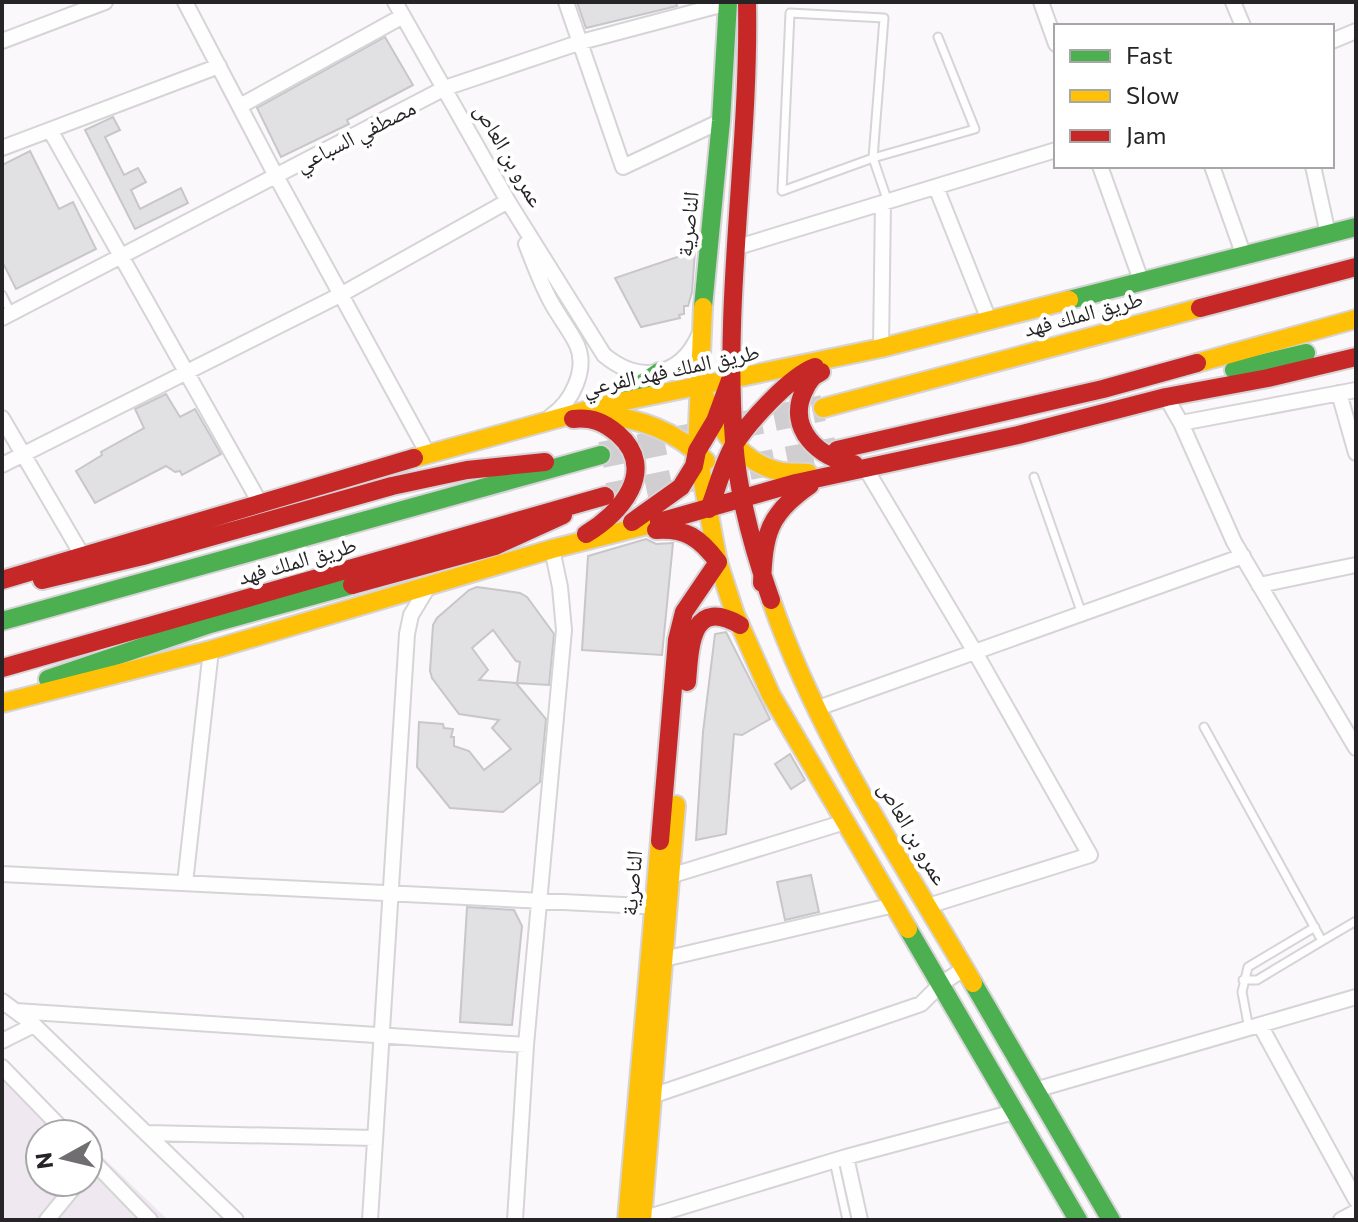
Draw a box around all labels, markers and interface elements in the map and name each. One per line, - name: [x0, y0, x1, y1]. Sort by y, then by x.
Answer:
- legend: [1054, 24, 1334, 168]
- text: Fast: [1126, 40, 1173, 69]
- text: Slow: [1126, 80, 1179, 109]
- street label: مصطفي السباعي: [290, 93, 422, 181]
- street label: عمرو بن العاص: [469, 98, 551, 212]
- text: Jam: [1126, 120, 1166, 149]
- street label: الناصرية: [670, 190, 704, 258]
- street label: طريق الملك فهد: [1021, 284, 1146, 343]
- street label: طريق الملك فهد الفرعي: [580, 337, 763, 405]
- street label: طريق الملك فهد: [235, 530, 360, 591]
- street label: عمرو بن العاص: [873, 776, 955, 890]
- street label: الناصرية: [615, 849, 647, 917]
- north arrow: [24, 1118, 104, 1198]
- text: N: [29, 1151, 58, 1171]

